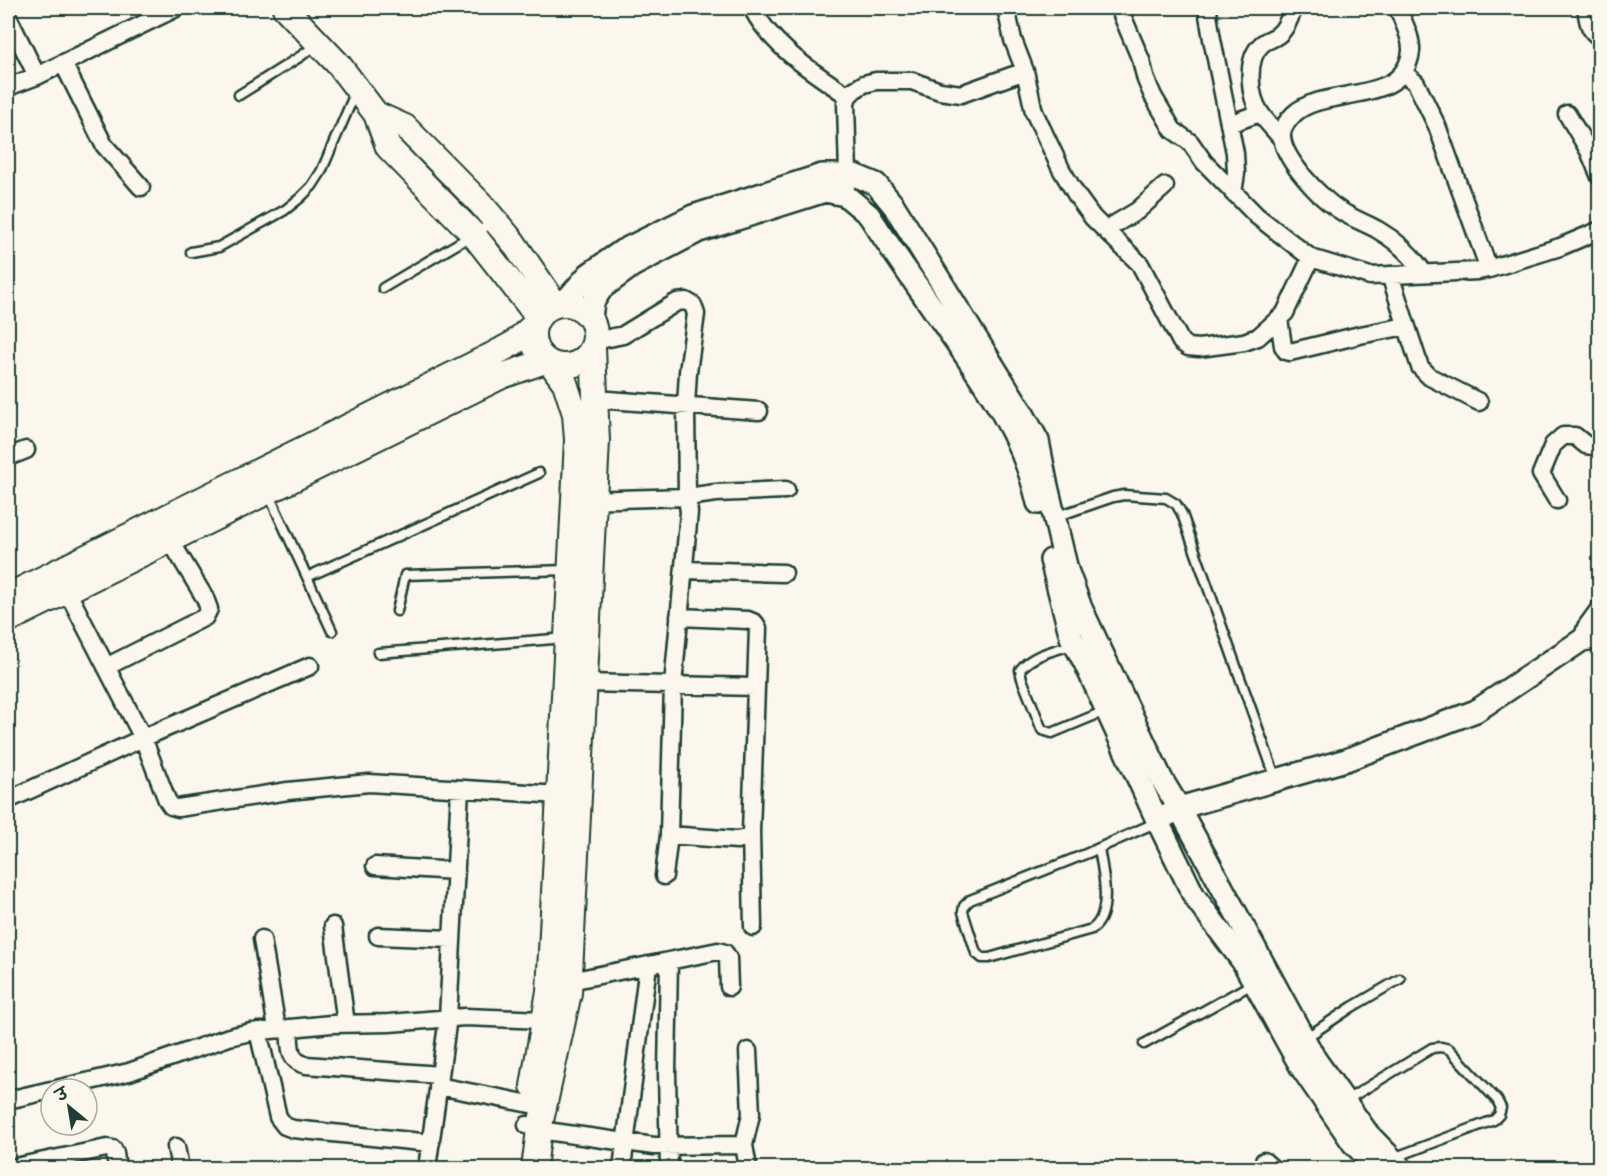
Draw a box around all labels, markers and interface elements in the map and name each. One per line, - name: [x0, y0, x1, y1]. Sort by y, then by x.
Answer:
- north arrow: [39, 1077, 99, 1137]
- text: उ: [50, 1081, 73, 1107]

